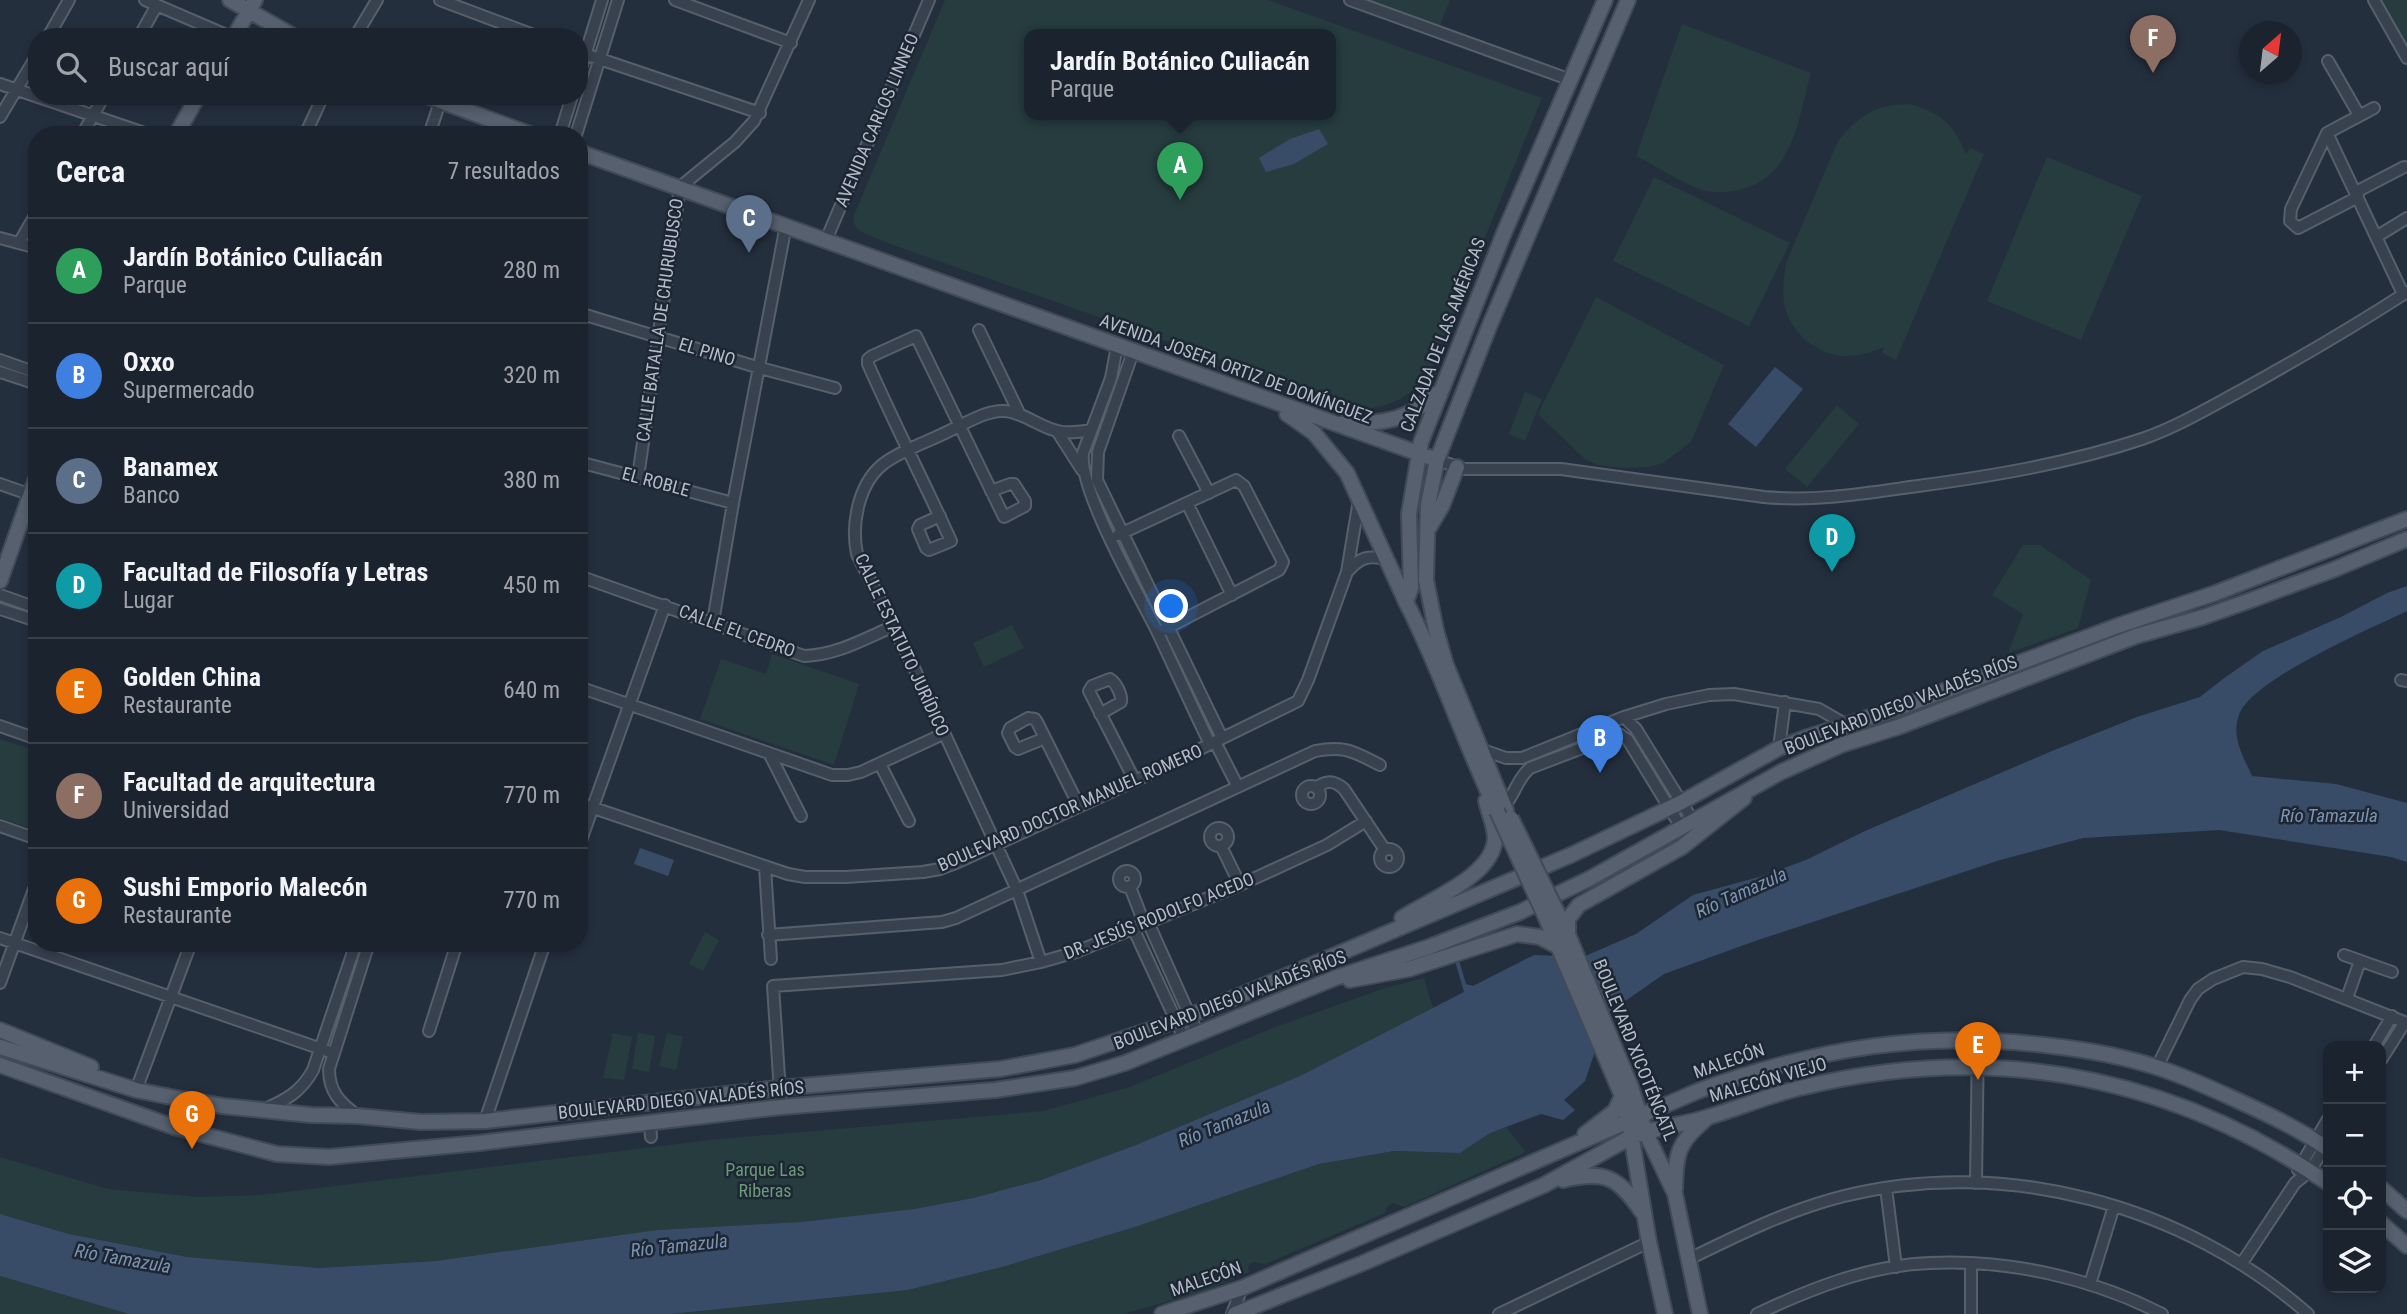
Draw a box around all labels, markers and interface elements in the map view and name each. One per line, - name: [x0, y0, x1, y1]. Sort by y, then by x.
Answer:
- pin: F: [2130, 15, 2176, 73]
- north arrow: [2239, 21, 2302, 84]
- search box: [28, 28, 588, 105]
- popup: [1024, 29, 1336, 120]
- street label: AVENIDA CARLOS LINNEO: [830, 30, 923, 210]
- text: Jardín Botánico Culiacán: [1050, 46, 1310, 76]
- icon: search: [52, 48, 90, 86]
- text: Buscar aquí: [108, 52, 229, 82]
- text: Parque: [1050, 76, 1114, 103]
- pin: A: [1157, 142, 1203, 200]
- text: Cerca: [56, 154, 125, 189]
- text: 7 resultados: [448, 158, 560, 185]
- pin: C: [726, 195, 772, 253]
- street label: CALLE BATALLA DE CHURUBUSCO: [632, 197, 687, 443]
- street label: CALZADA DE LAS AMÉRICAS: [1396, 235, 1489, 435]
- text: Jardín Botánico Culiacán: [123, 242, 383, 272]
- text: A: [72, 257, 86, 284]
- text: 280 m: [503, 257, 560, 284]
- text: Parque: [123, 272, 187, 299]
- street label: AVENIDA JOSEFA ORTIZ DE DOMÍNGUEZ: [1097, 309, 1375, 428]
- street label: EL PINO: [676, 333, 738, 370]
- text: Oxxo: [123, 347, 175, 377]
- text: B: [73, 362, 85, 389]
- text: 320 m: [503, 362, 560, 389]
- text: Supermercado: [123, 377, 255, 404]
- text: Banamex: [123, 452, 218, 482]
- street label: EL ROBLE: [620, 462, 692, 501]
- text: C: [72, 467, 86, 494]
- text: 380 m: [503, 467, 560, 494]
- text: Banco: [123, 482, 180, 509]
- pin: D: [1809, 514, 1855, 572]
- street label: CALLE ESTATUTO JURÍDICO: [851, 550, 954, 739]
- text: Facultad de Filosofía y Letras: [123, 557, 428, 587]
- text: D: [73, 572, 86, 599]
- text: 450 m: [503, 572, 560, 599]
- text: Lugar: [123, 587, 174, 614]
- your location: [1154, 589, 1188, 623]
- street label: CALLE EL CEDRO: [676, 600, 798, 661]
- street label: BOULEVARD DIEGO VALADÉS RÍOS: [1782, 650, 2020, 759]
- text: Golden China: [123, 662, 261, 692]
- text: E: [73, 677, 85, 704]
- text: 640 m: [503, 677, 560, 704]
- text: Restaurante: [123, 692, 232, 719]
- pin: B: [1577, 715, 1623, 773]
- street label: BOULEVARD DOCTOR MANUEL ROMERO: [934, 740, 1205, 876]
- text: Facultad de arquitectura: [123, 767, 375, 797]
- text: F: [74, 782, 84, 809]
- text: 770 m: [503, 782, 560, 809]
- text: Universidad: [123, 797, 229, 824]
- water label: Río Tamazula: [2280, 804, 2378, 827]
- water label: Río Tamazula: [1692, 862, 1790, 923]
- street label: DR. JESÚS RODOLFO ACEDO: [1061, 868, 1257, 963]
- text: Sushi Emporio Malecón: [123, 872, 368, 902]
- text: G: [72, 887, 86, 914]
- text: 770 m: [503, 887, 560, 914]
- text: Restaurante: [123, 902, 232, 929]
- street label: BOULEVARD DIEGO VALADÉS RÍOS: [1111, 945, 1349, 1054]
- street label: BOULEVARD XICOTÉNCATL: [1589, 956, 1682, 1144]
- pin: E: [1955, 1022, 2001, 1080]
- street label: MALECÓN: [1691, 1039, 1767, 1082]
- map controls: [2323, 1041, 2386, 1293]
- button: +: [2323, 1041, 2386, 1104]
- street label: MALECÓN VIEJO: [1707, 1053, 1829, 1106]
- street label: BOULEVARD DIEGO VALADÉS RÍOS: [557, 1076, 805, 1123]
- pin: G: [169, 1091, 215, 1149]
- water label: Río Tamazula: [1175, 1095, 1274, 1152]
- button: −: [2323, 1104, 2386, 1167]
- park label: Parque Las Riberas: [725, 1159, 805, 1201]
- button: locate: [2323, 1167, 2386, 1230]
- water label: Río Tamazula: [629, 1229, 729, 1262]
- button: layers: [2323, 1230, 2386, 1293]
- water label: Río Tamazula: [73, 1239, 173, 1278]
- street label: MALECÓN: [1168, 1257, 1244, 1300]

